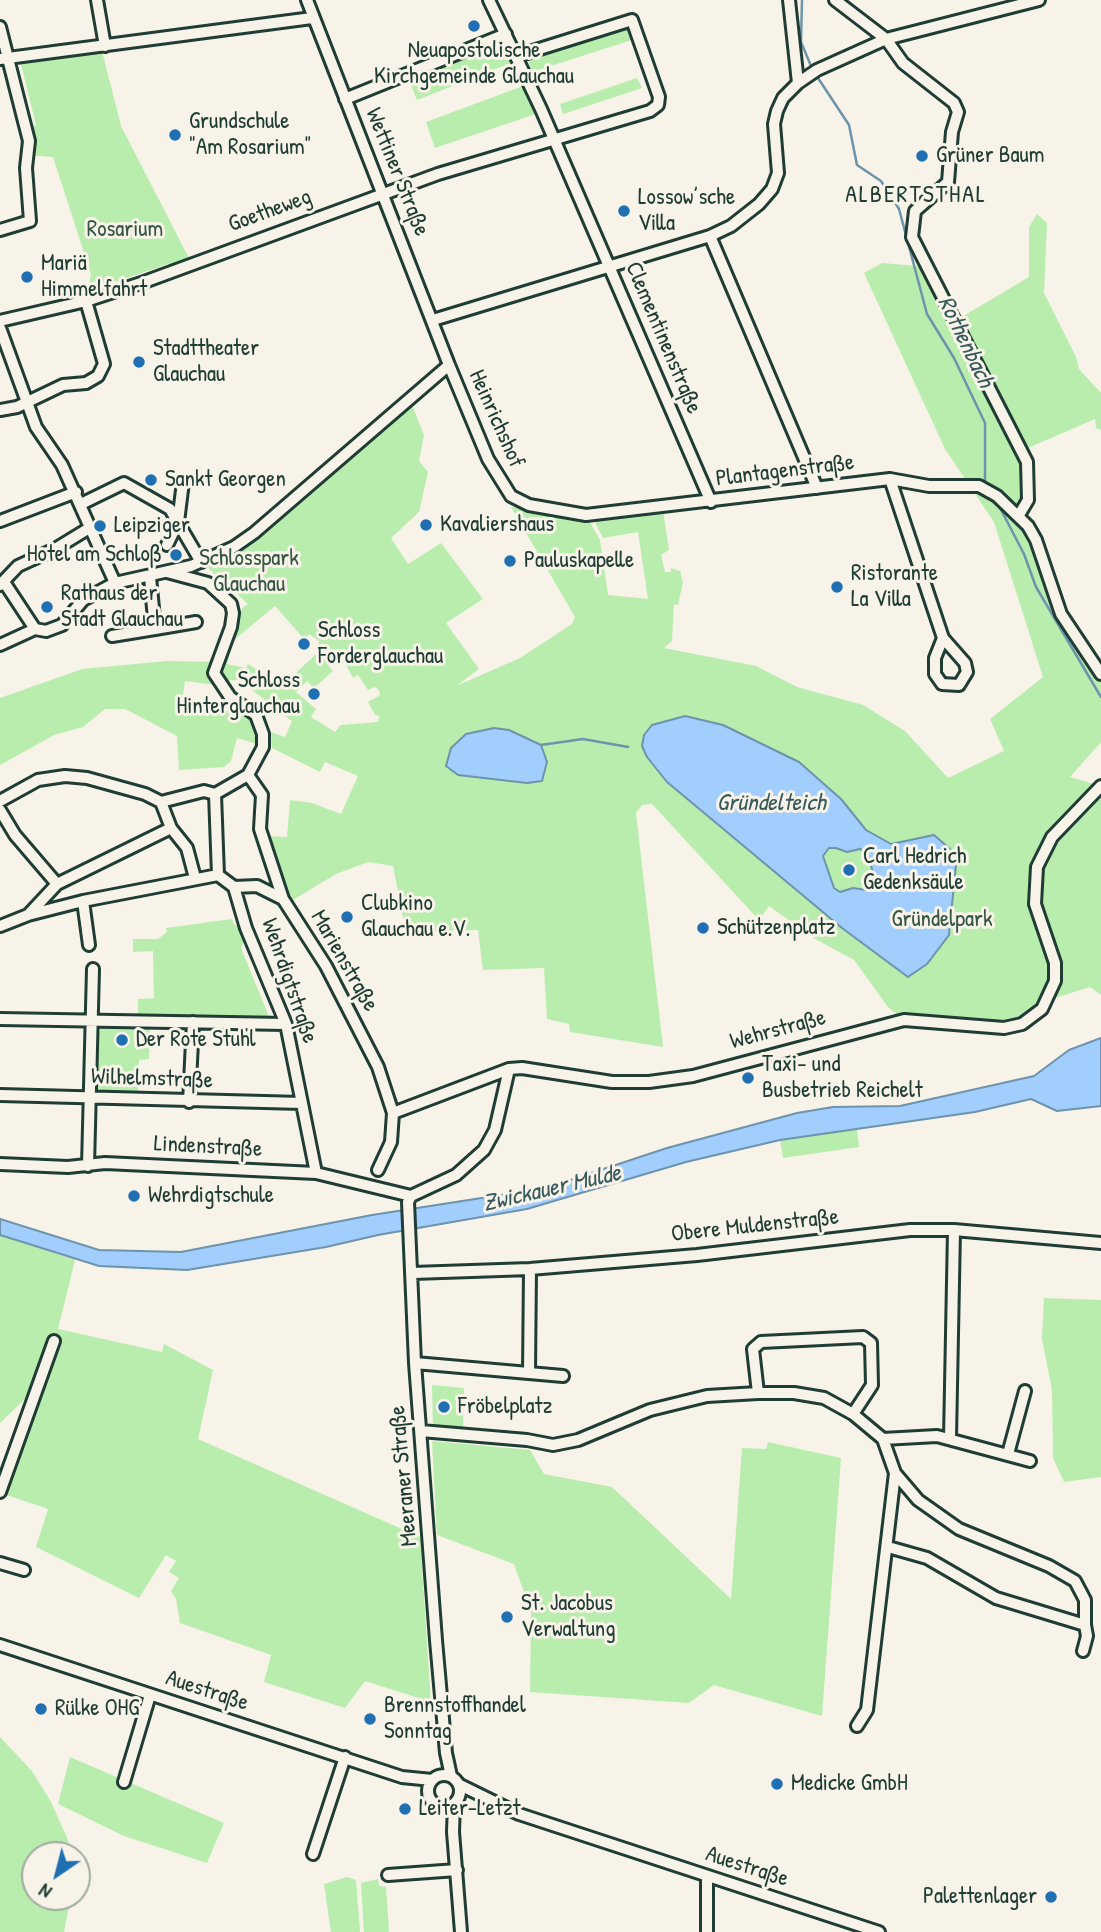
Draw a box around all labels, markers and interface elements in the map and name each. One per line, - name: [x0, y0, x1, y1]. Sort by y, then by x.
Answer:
- marker: Neuapostolische Kirchgemeinde Glauchau: [466, 18, 482, 34]
- place label: Neuapostolische Kirchgemeinde Glauchau: [374, 37, 574, 91]
- street label: Wettiner Straße: [359, 104, 435, 240]
- place label: Grundschule "Am Rosarium": [189, 108, 312, 162]
- marker: Grundschule "Am Rosarium": [167, 127, 183, 143]
- place label: Grüner Baum: [936, 142, 1044, 170]
- marker: Grüner Baum: [914, 148, 930, 164]
- district label: ALBERTSTHAL: [847, 182, 985, 210]
- street label: Goetheweg: [225, 183, 315, 239]
- place label: Lossow’sche Villa: [638, 184, 735, 238]
- marker: Lossow’sche Villa: [616, 203, 632, 219]
- park label: Rosarium: [87, 216, 163, 244]
- place label: Mariä Himmelfahrt: [41, 250, 147, 304]
- street label: Clementinenstraße: [619, 258, 707, 418]
- marker: Mariä Himmelfahrt: [19, 269, 35, 285]
- water label: Rothenbach: [931, 292, 999, 392]
- place label: Stadttheater Glauchau: [153, 335, 259, 389]
- marker: Stadttheater Glauchau: [131, 354, 147, 370]
- street label: Heinrichshof: [462, 366, 530, 472]
- street label: Plantagenstraße: [714, 449, 856, 493]
- place label: Sankt Georgen: [165, 466, 286, 494]
- marker: Sankt Georgen: [143, 472, 159, 488]
- place label: Kavaliershaus: [440, 511, 554, 539]
- place label: Leipziger: [114, 512, 190, 540]
- marker: Kavaliershaus: [418, 517, 434, 533]
- marker: Leipziger: [92, 518, 108, 534]
- place label: Hotel am Schloß: [27, 541, 162, 569]
- park label: Schlosspark Glauchau: [199, 545, 299, 599]
- marker: Hotel am Schloß: [168, 547, 184, 563]
- place label: Pauluskapelle: [524, 547, 634, 575]
- marker: Pauluskapelle: [502, 553, 518, 569]
- place label: Ristorante La Villa: [851, 560, 938, 614]
- marker: Ristorante La Villa: [829, 579, 845, 595]
- place label: Rathaus der Stadt Glauchau: [61, 580, 183, 634]
- marker: Rathaus der Stadt Glauchau: [39, 599, 55, 615]
- place label: Schloss Forderglauchau: [318, 617, 443, 671]
- marker: Schloss Forderglauchau: [296, 636, 312, 652]
- place label: Schloss Hinterglauchau: [176, 667, 300, 721]
- marker: Schloss Hinterglauchau: [306, 686, 322, 702]
- water label: Gründelteich: [716, 790, 826, 818]
- place label: Carl Hedrich Gedenksäule: [863, 843, 966, 897]
- marker: Carl Hedrich Gedenksäule: [841, 862, 857, 878]
- place label: Clubkino Glauchau e.V.: [361, 890, 470, 944]
- street label: Marienstraße: [304, 906, 384, 1016]
- park label: Gründelpark: [892, 906, 992, 934]
- marker: Clubkino Glauchau e.V.: [339, 909, 355, 925]
- place label: Schützenplatz: [717, 914, 835, 942]
- street label: Wehrdigtstraße: [255, 915, 323, 1047]
- marker: Schützenplatz: [695, 920, 711, 936]
- street label: Wehrstraße: [727, 1004, 829, 1056]
- place label: Der Rote Stuhl: [136, 1026, 256, 1054]
- marker: Der Rote Stuhl: [114, 1032, 130, 1048]
- place label: Taxi- und Busbetrieb Reichelt: [762, 1051, 923, 1105]
- street label: Wilhelmstraße: [91, 1063, 213, 1095]
- marker: Taxi- und Busbetrieb Reichelt: [740, 1070, 756, 1086]
- street label: Lindenstraße: [153, 1130, 263, 1164]
- water label: Zwickauer Mulde: [480, 1159, 624, 1219]
- place label: Wehrdigtschule: [148, 1182, 274, 1210]
- marker: Wehrdigtschule: [126, 1188, 142, 1204]
- street label: Obere Muldenstraße: [670, 1203, 840, 1249]
- place label: Fröbelplatz: [458, 1393, 552, 1421]
- marker: Fröbelplatz: [436, 1399, 452, 1415]
- street label: Meeraner Straße: [384, 1404, 424, 1548]
- place label: St. Jacobus Verwaltung: [521, 1590, 615, 1644]
- marker: St. Jacobus Verwaltung: [499, 1609, 515, 1625]
- street label: Auestraße: [162, 1665, 252, 1717]
- place label: Brennstoffhandel Sonntag: [384, 1692, 526, 1746]
- place label: Rülke OHG: [55, 1695, 139, 1723]
- marker: Rülke OHG: [33, 1701, 49, 1717]
- marker: Brennstoffhandel Sonntag: [362, 1711, 378, 1727]
- place label: Medicke GmbH: [791, 1770, 908, 1798]
- marker: Medicke GmbH: [769, 1776, 785, 1792]
- place label: Leiter-Letzt: [419, 1795, 520, 1823]
- marker: Leiter-Letzt: [397, 1801, 413, 1817]
- north arrow: [21, 1841, 91, 1911]
- street label: Auestraße: [702, 1841, 792, 1893]
- text: N: [34, 1878, 57, 1905]
- place label: Palettenlager: [923, 1883, 1037, 1911]
- marker: Palettenlager: [1043, 1889, 1059, 1905]

